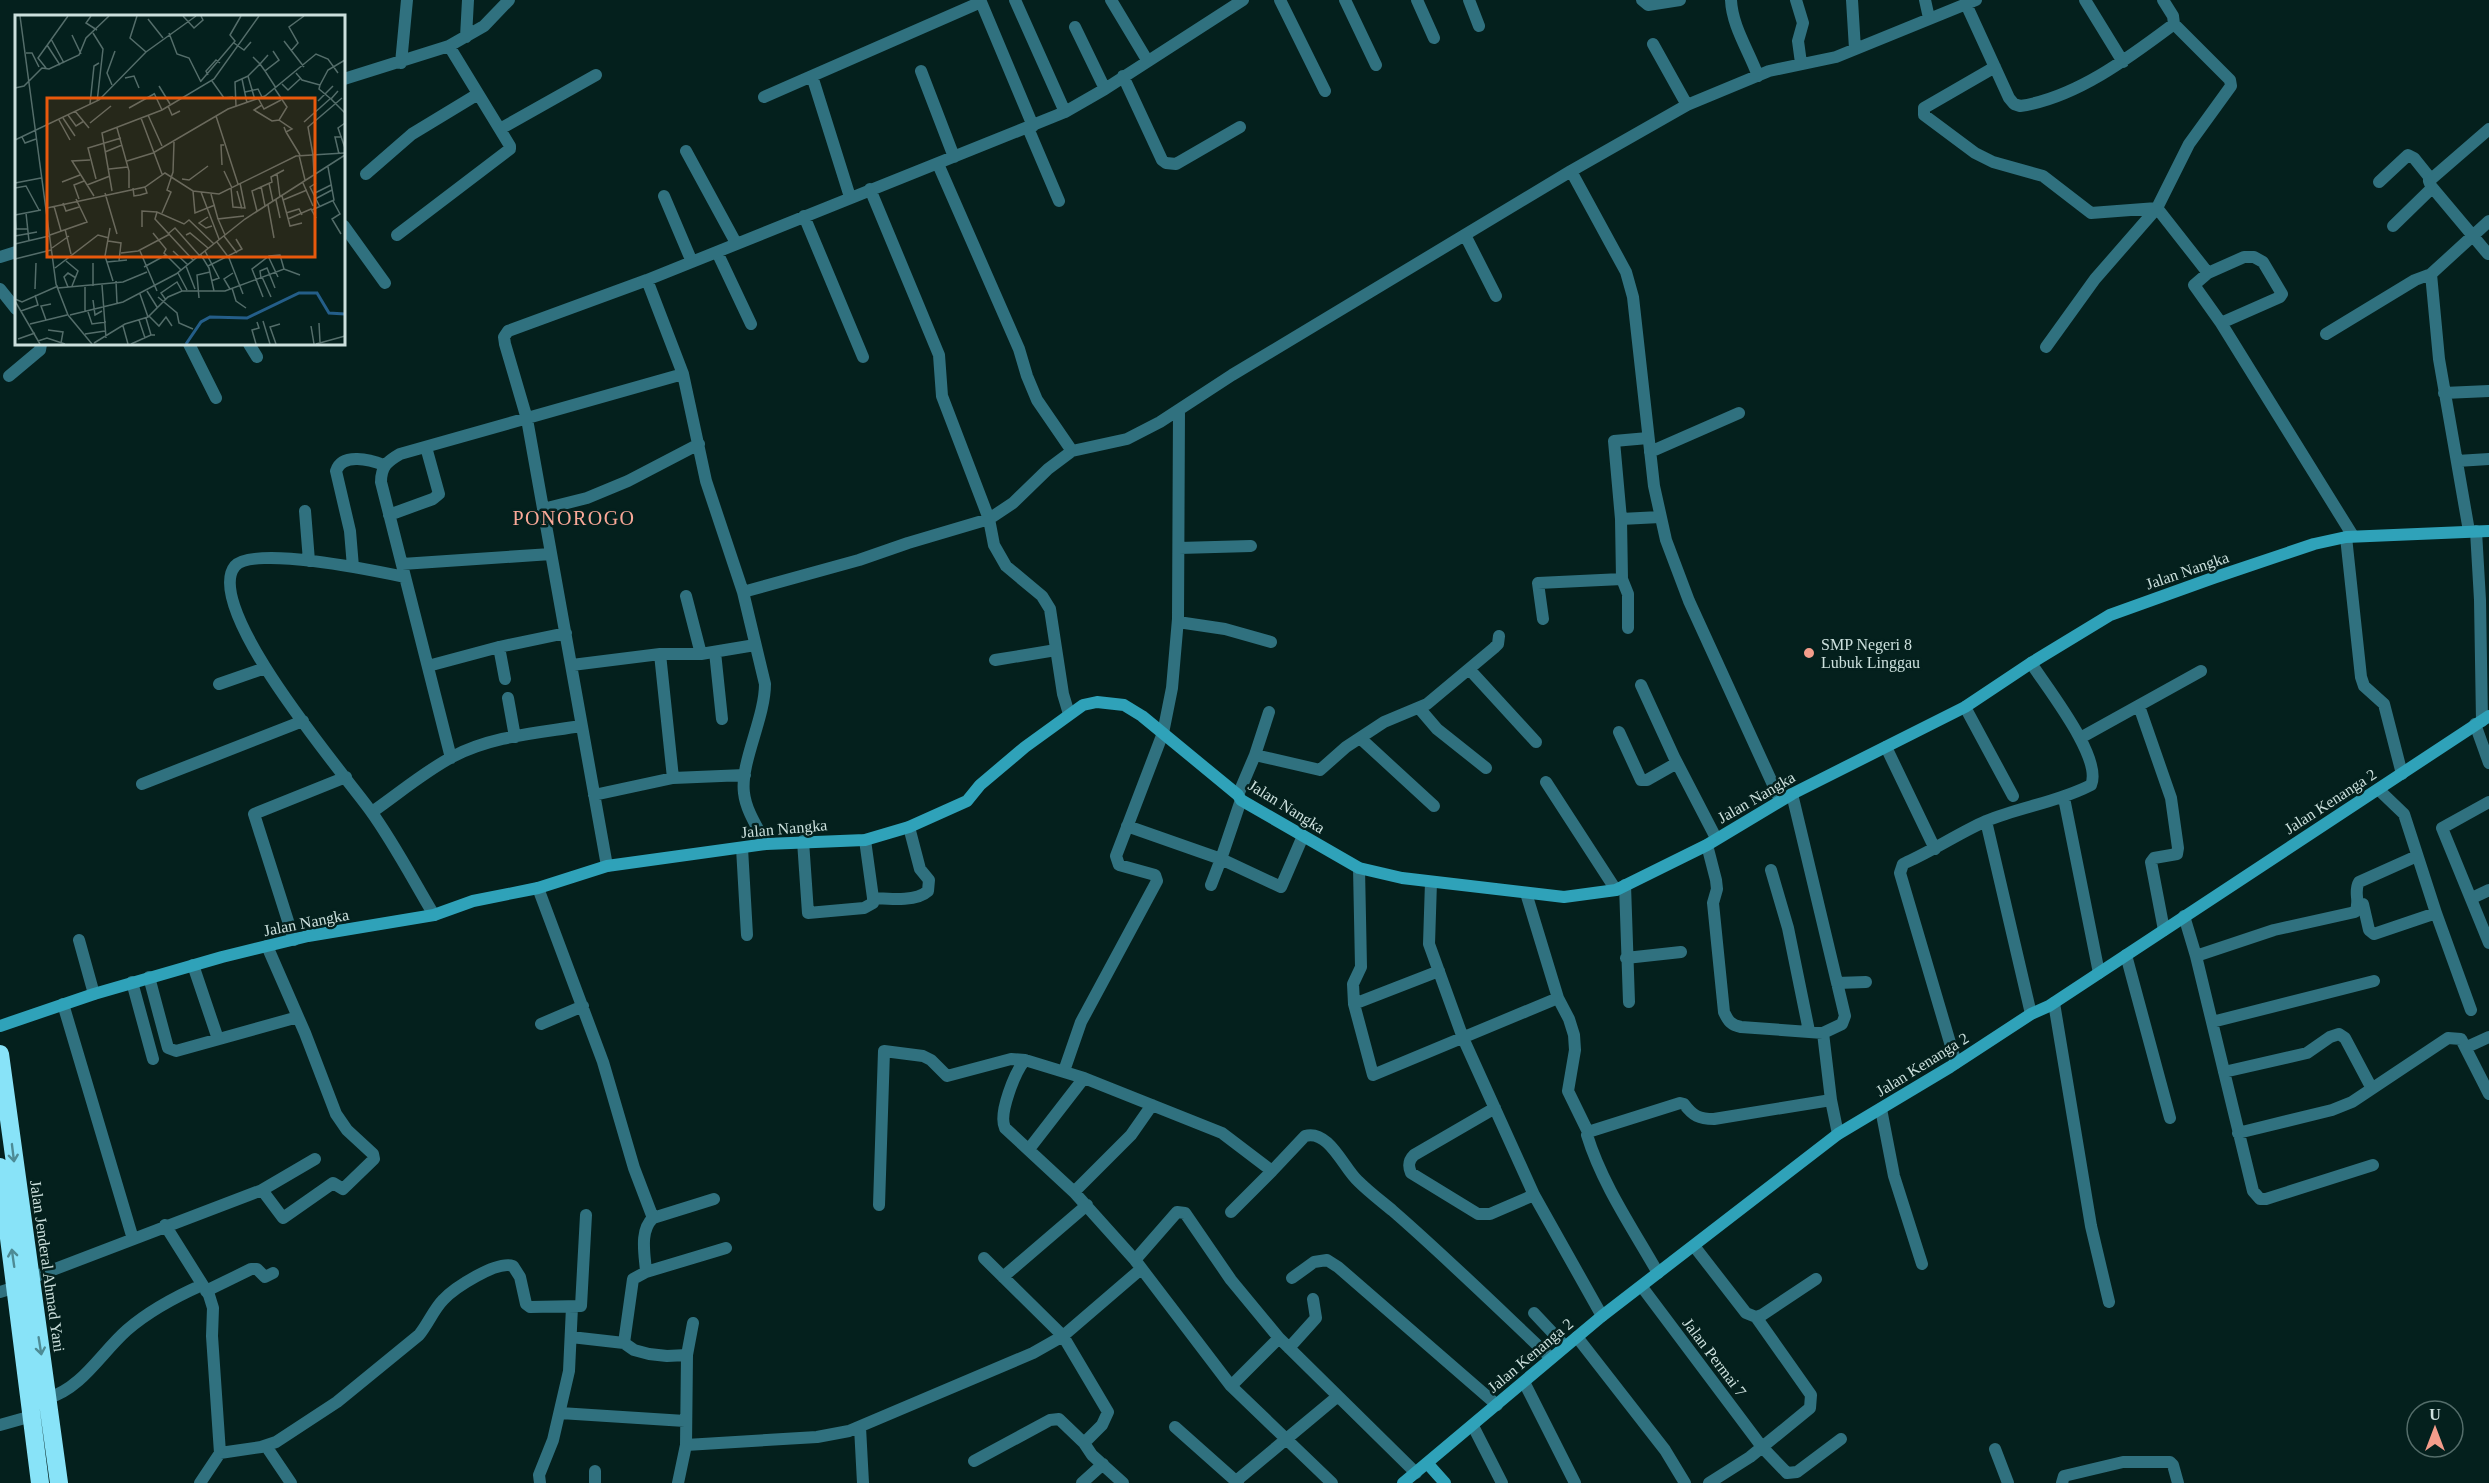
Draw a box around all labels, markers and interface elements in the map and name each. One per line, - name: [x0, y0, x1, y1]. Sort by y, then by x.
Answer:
- inset map: [15, 15, 345, 345]
- district label: PONOROGO: [512, 507, 636, 529]
- street label: Jalan Nangka: [2143, 548, 2231, 594]
- place label: SMP Negeri 8 Lubuk Linggau: [1821, 636, 1920, 672]
- marker: SMP Negeri 8 Lubuk Linggau: [1802, 646, 1816, 660]
- street label: Jalan Kenanga 2: [2281, 765, 2380, 838]
- street label: Jalan Nangka: [1714, 768, 1799, 827]
- street label: Jalan Nangka: [1245, 776, 1328, 837]
- street label: Jalan Nangka: [740, 816, 828, 842]
- street label: Jalan Nangka: [262, 906, 350, 940]
- street label: Jalan Kenanga 2: [1873, 1029, 1972, 1100]
- one-way arrow: [8, 1143, 19, 1163]
- street label: Jalan Jenderal Ahmad Yani: [27, 1179, 68, 1354]
- one-way arrow: [7, 1249, 18, 1269]
- street label: Jalan Kenanga 2: [1484, 1315, 1577, 1397]
- street label: Jalan Permai 7: [1679, 1315, 1750, 1400]
- one-way arrow: [35, 1336, 46, 1356]
- north arrow: [2405, 1399, 2465, 1459]
- text: U: [2429, 1406, 2441, 1423]

